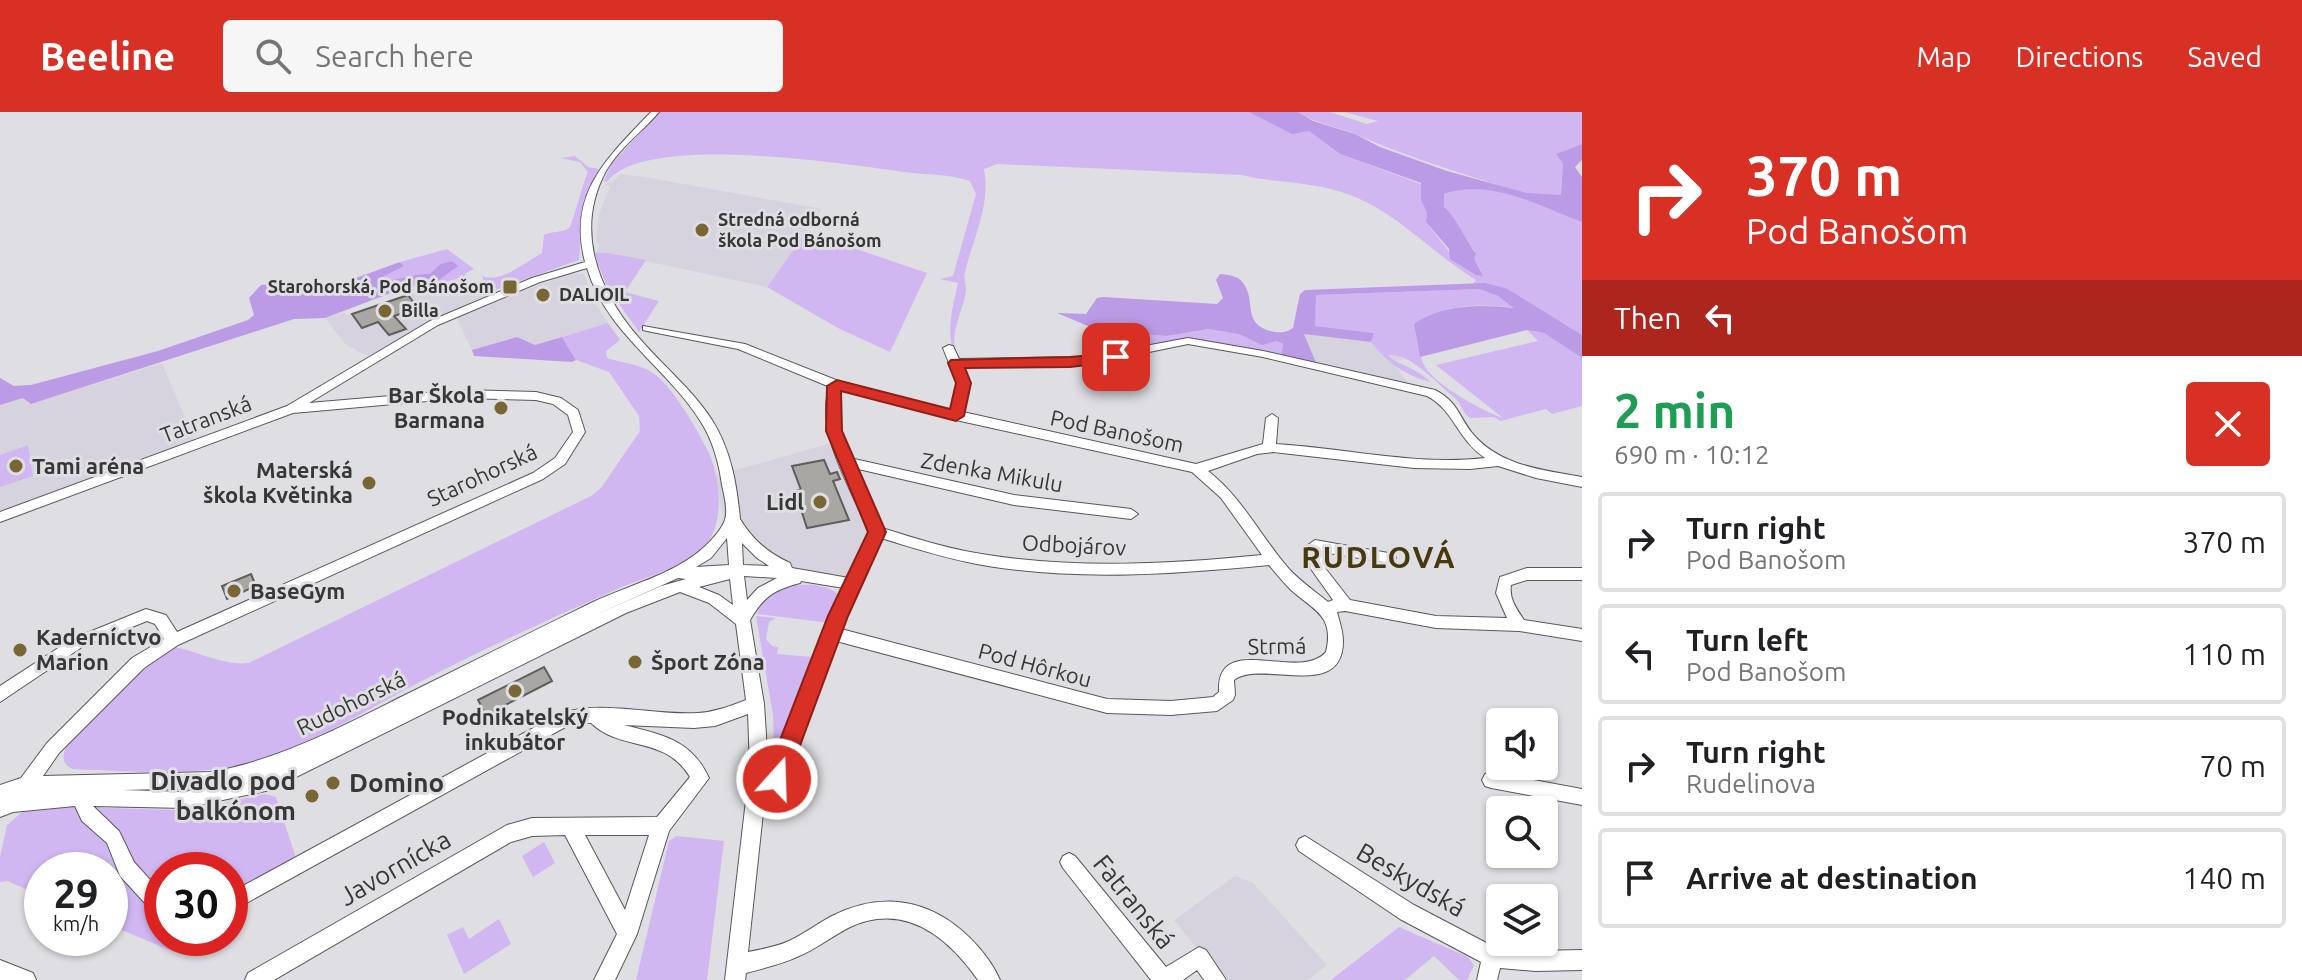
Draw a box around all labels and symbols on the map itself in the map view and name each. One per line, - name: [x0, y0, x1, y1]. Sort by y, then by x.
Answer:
- place label: Stredná odborná škola Pod Bánošom: [718, 209, 882, 250]
- marker: Stredná odborná škola Pod Bánošom: [693, 221, 711, 239]
- place label: Starohorská, Pod Bánošom: [268, 276, 494, 296]
- marker: Starohorská, Pod Bánošom: [501, 278, 519, 296]
- place label: DALIOIL: [559, 284, 629, 304]
- marker: DALIOIL: [534, 286, 552, 304]
- place label: Billa: [401, 300, 439, 320]
- marker: Billa: [376, 302, 394, 320]
- pin: [1082, 323, 1150, 391]
- place label: Bar Škola Barmana: [388, 382, 485, 432]
- street label: Tatranská: [157, 390, 255, 447]
- marker: Bar Škola Barmana: [492, 399, 510, 417]
- street label: Pod Banošom: [1048, 404, 1186, 457]
- street label: Starohorská: [423, 438, 541, 511]
- street label: Zdenka Mikulu: [919, 447, 1065, 496]
- place label: Tami aréna: [32, 453, 144, 478]
- marker: Tami aréna: [7, 457, 25, 475]
- place label: Materská škola Květinka: [203, 457, 353, 507]
- marker: Materská škola Květinka: [360, 474, 378, 492]
- place label: Lidl: [766, 489, 804, 514]
- marker: Lidl: [811, 493, 829, 511]
- street label: Odbojárov: [1021, 529, 1127, 560]
- district label: RUDLOVÁ: [1301, 539, 1457, 574]
- place label: BaseGym: [250, 578, 345, 603]
- marker: BaseGym: [225, 582, 243, 600]
- place label: Kaderníctvo Marion: [36, 624, 162, 674]
- street label: Strmá: [1247, 632, 1307, 659]
- street label: Pod Hôrkou: [976, 637, 1095, 692]
- marker: Kaderníctvo Marion: [11, 641, 29, 659]
- place label: Šport Zóna: [651, 649, 765, 674]
- marker: Šport Zóna: [626, 653, 644, 671]
- street label: Rudohorská: [292, 666, 409, 740]
- marker: Podnikatelský inkubátor: [506, 682, 524, 700]
- place label: Podnikatelský inkubátor: [442, 704, 589, 754]
- position arrow: [735, 737, 819, 821]
- place label: Divadlo pod balkónom: [150, 766, 296, 825]
- place label: Domino: [349, 768, 444, 797]
- marker: Domino: [324, 774, 342, 792]
- marker: Divadlo pod balkónom: [303, 787, 321, 805]
- street label: Javornícka: [334, 824, 456, 911]
- street label: Beskydská: [1352, 837, 1471, 922]
- street label: Fatranská: [1088, 849, 1181, 954]
- speed limit sign: 30: [144, 852, 248, 956]

